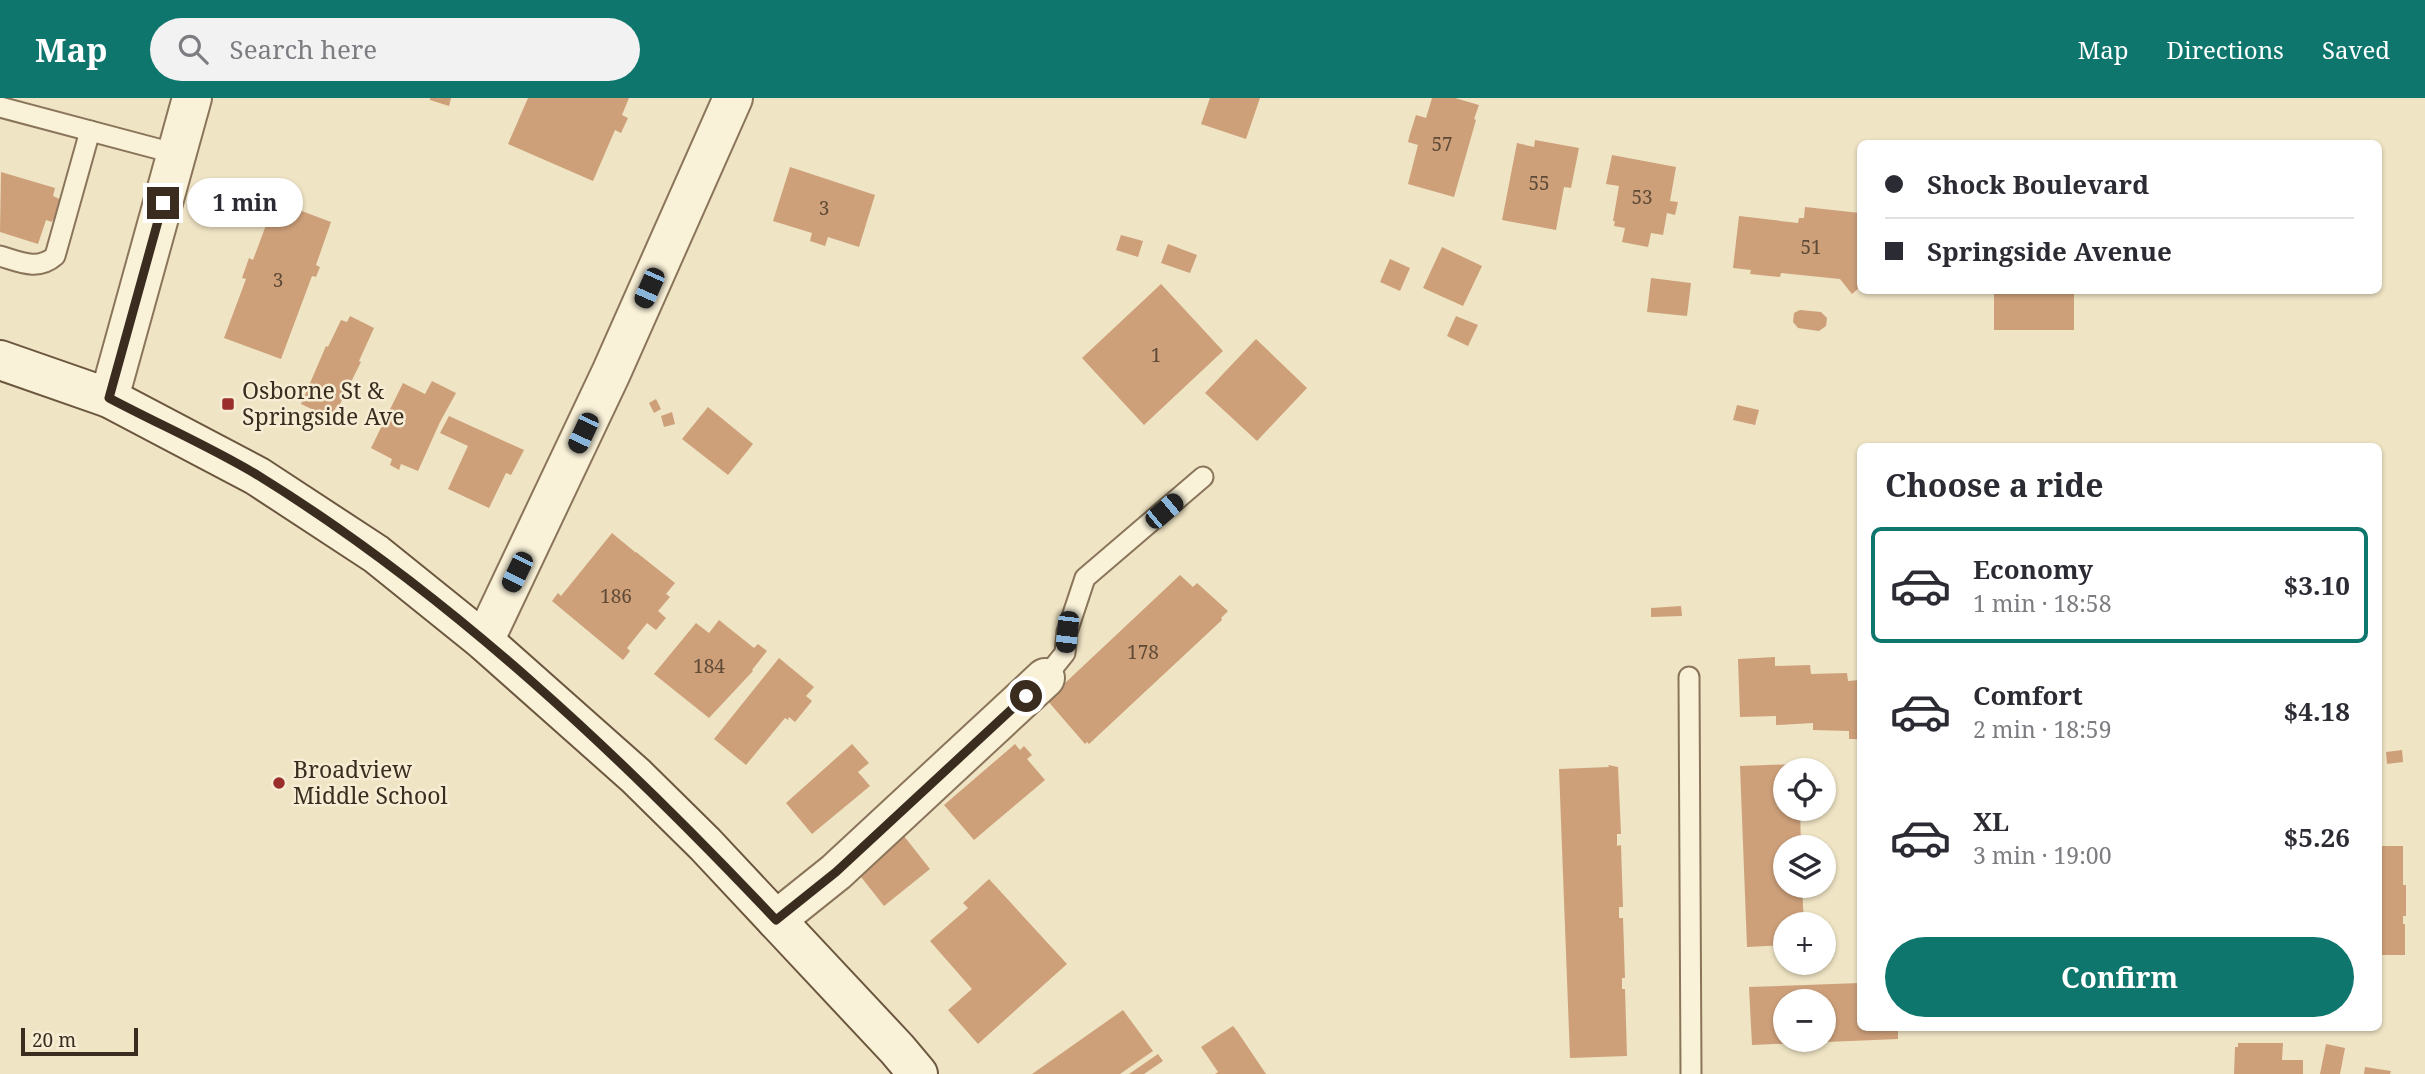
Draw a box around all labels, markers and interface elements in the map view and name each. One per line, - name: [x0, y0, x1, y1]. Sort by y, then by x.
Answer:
- search box: [150, 18, 640, 81]
- text: Map: [35, 27, 108, 72]
- icon: search: [174, 30, 212, 68]
- text: Search here: [230, 31, 377, 67]
- text: Map: [2078, 33, 2129, 66]
- text: Directions: [2167, 33, 2284, 66]
- text: Saved: [2322, 33, 2390, 66]
- house number: 57: [1431, 131, 1453, 157]
- text: Shock Boulevard: [1927, 166, 2149, 202]
- house number: 55: [1528, 170, 1550, 196]
- callout: 1 min: [188, 178, 303, 228]
- house number: 53: [1631, 184, 1653, 210]
- text: 1 min: [212, 186, 278, 218]
- route end: [147, 187, 179, 219]
- house number: 3: [819, 195, 829, 221]
- text: Springside Avenue: [1927, 233, 2172, 269]
- house number: 51: [1800, 234, 1822, 260]
- car: [631, 265, 668, 311]
- house number: 3: [273, 267, 283, 293]
- house number: 1: [1151, 342, 1161, 368]
- place label: Osborne St & Springside Ave: [242, 374, 405, 432]
- marker: Osborne St & Springside Ave: [220, 396, 236, 412]
- car: [565, 410, 602, 456]
- text: Choose a ride: [1885, 463, 2104, 506]
- car: [1142, 489, 1187, 533]
- car: [499, 549, 536, 595]
- text: Economy: [1973, 551, 2093, 587]
- icon: car: [1889, 554, 1952, 617]
- text: $3.10: [2284, 567, 2350, 603]
- house number: 186: [600, 583, 632, 609]
- text: 1 min · 18:58: [1973, 587, 2111, 619]
- car: [1055, 610, 1080, 654]
- house number: 178: [1127, 639, 1159, 665]
- house number: 184: [693, 653, 725, 679]
- text: Comfort: [1973, 677, 2083, 713]
- route start: [1010, 680, 1042, 712]
- icon: car: [1889, 680, 1952, 743]
- text: $4.18: [2284, 693, 2350, 729]
- text: 2 min · 18:59: [1973, 713, 2111, 745]
- place label: Broadview Middle School: [293, 753, 448, 811]
- map controls: [1773, 758, 1836, 1052]
- button: locate: [1773, 758, 1836, 821]
- marker: Broadview Middle School: [271, 775, 287, 791]
- text: XL: [1973, 803, 2009, 839]
- icon: car: [1889, 806, 1952, 869]
- text: $5.26: [2284, 819, 2350, 855]
- button: layers: [1773, 835, 1836, 898]
- text: 3 min · 19:00: [1973, 839, 2111, 871]
- button: +: [1773, 912, 1836, 975]
- button: Confirm: [1885, 937, 2354, 1017]
- button: −: [1773, 989, 1836, 1052]
- scale bar: [21, 1025, 138, 1057]
- text: 20 m: [32, 1027, 76, 1053]

